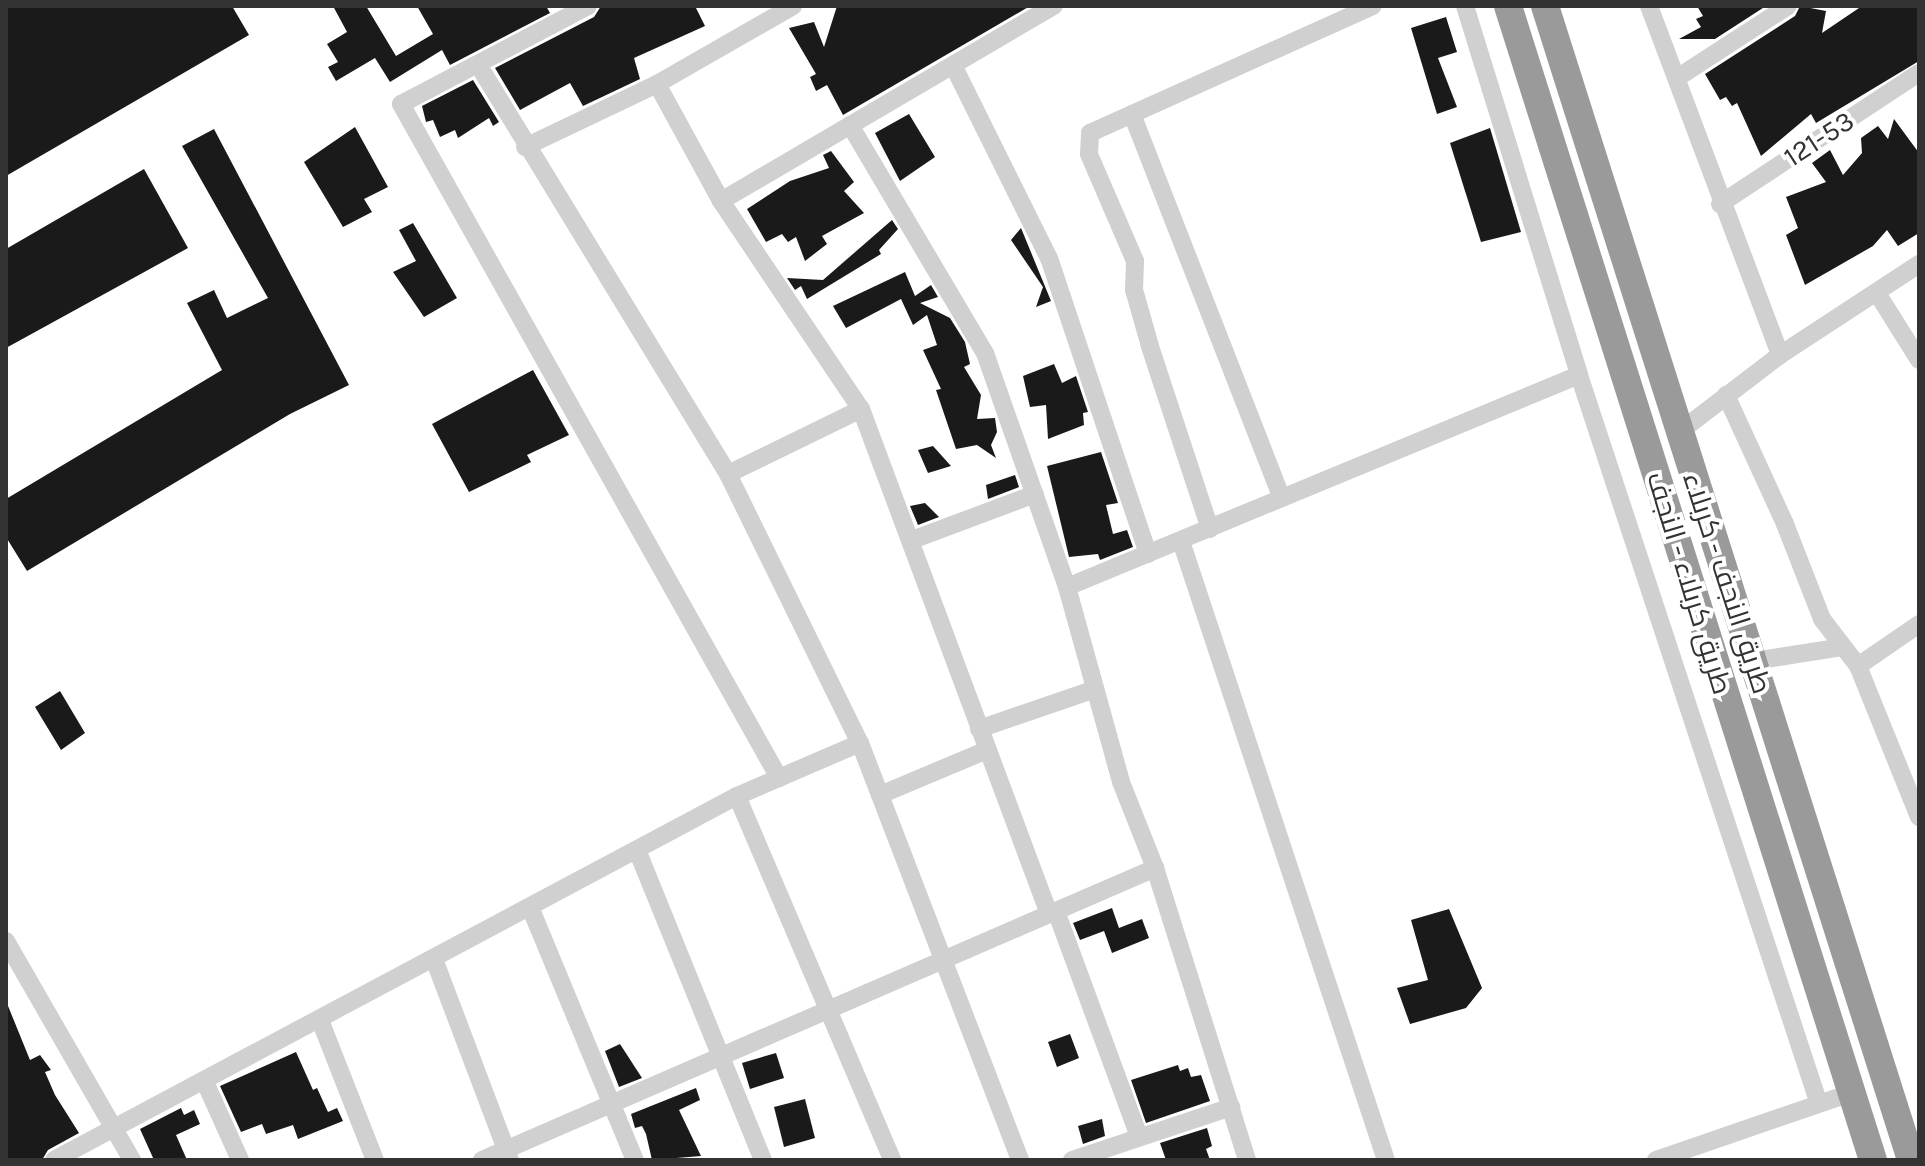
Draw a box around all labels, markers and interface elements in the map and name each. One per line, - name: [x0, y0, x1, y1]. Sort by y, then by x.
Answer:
- street label: 121-53: [1778, 104, 1860, 174]
- street label: طريق کربلاء - النجف: [1639, 468, 1739, 698]
- street label: طريق النجف - کربلاء: [1675, 468, 1779, 698]

